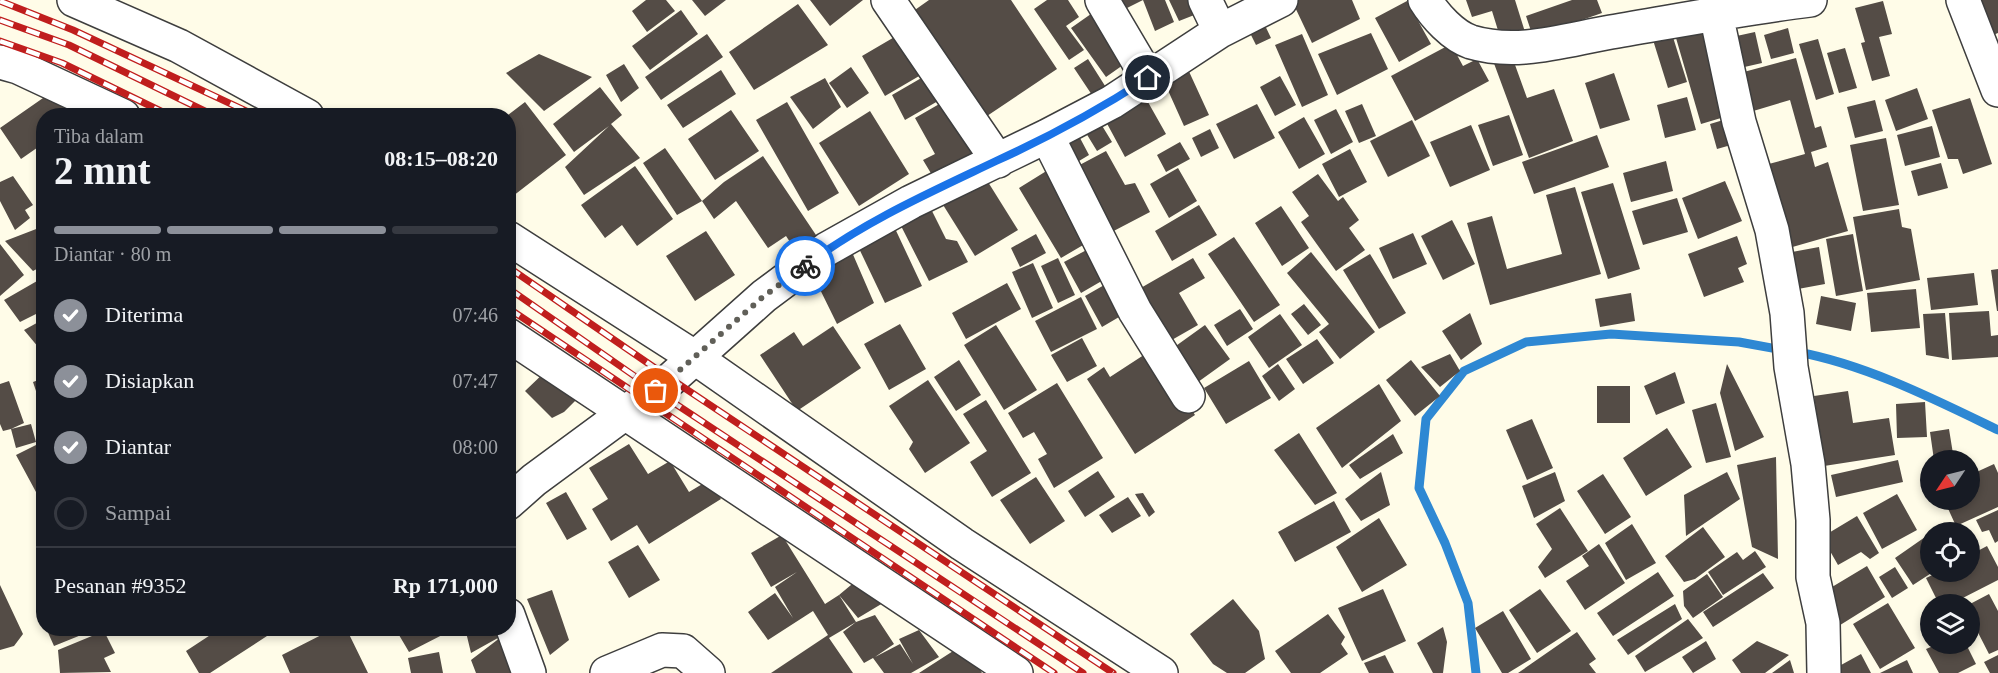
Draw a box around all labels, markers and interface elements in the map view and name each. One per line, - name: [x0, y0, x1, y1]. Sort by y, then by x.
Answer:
- pin: [1122, 52, 1173, 103]
- icon: home: [1131, 61, 1164, 94]
- text: Tiba dalam: [54, 125, 144, 147]
- text: 08:15–08:20: [384, 146, 498, 171]
- text: 2 mnt: [54, 149, 150, 192]
- courier: [775, 236, 835, 296]
- text: Diantar · 80 m: [54, 243, 171, 265]
- icon: bike: [789, 250, 822, 283]
- icon: check: [54, 299, 87, 332]
- text: Diterima: [105, 302, 183, 327]
- text: 07:46: [452, 304, 498, 326]
- icon: check: [54, 365, 87, 398]
- pin: [630, 365, 681, 416]
- text: Disiapkan: [105, 368, 194, 393]
- text: 07:47: [452, 370, 498, 392]
- icon: bag: [639, 374, 672, 407]
- icon: check: [54, 431, 87, 464]
- text: Diantar: [105, 434, 171, 459]
- text: 08:00: [452, 436, 498, 458]
- north arrow: [1920, 450, 1980, 510]
- map controls: [1920, 450, 1980, 654]
- text: Sampai: [105, 500, 171, 525]
- button: locate: [1920, 522, 1980, 582]
- text: Pesanan #9352: [54, 573, 187, 598]
- text: Rp 171,000: [393, 573, 498, 598]
- button: layers: [1920, 594, 1980, 654]

